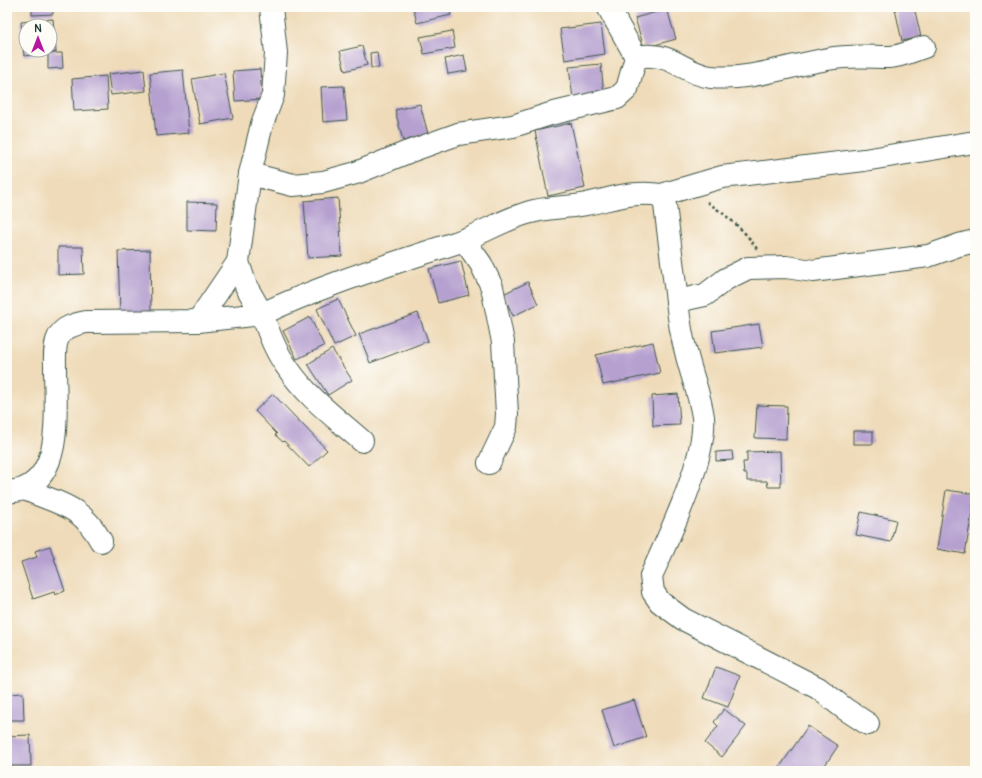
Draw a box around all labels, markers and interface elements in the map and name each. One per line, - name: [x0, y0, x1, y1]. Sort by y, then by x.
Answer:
- north arrow: [18, 18, 58, 58]
- text: N: [34, 22, 42, 35]

